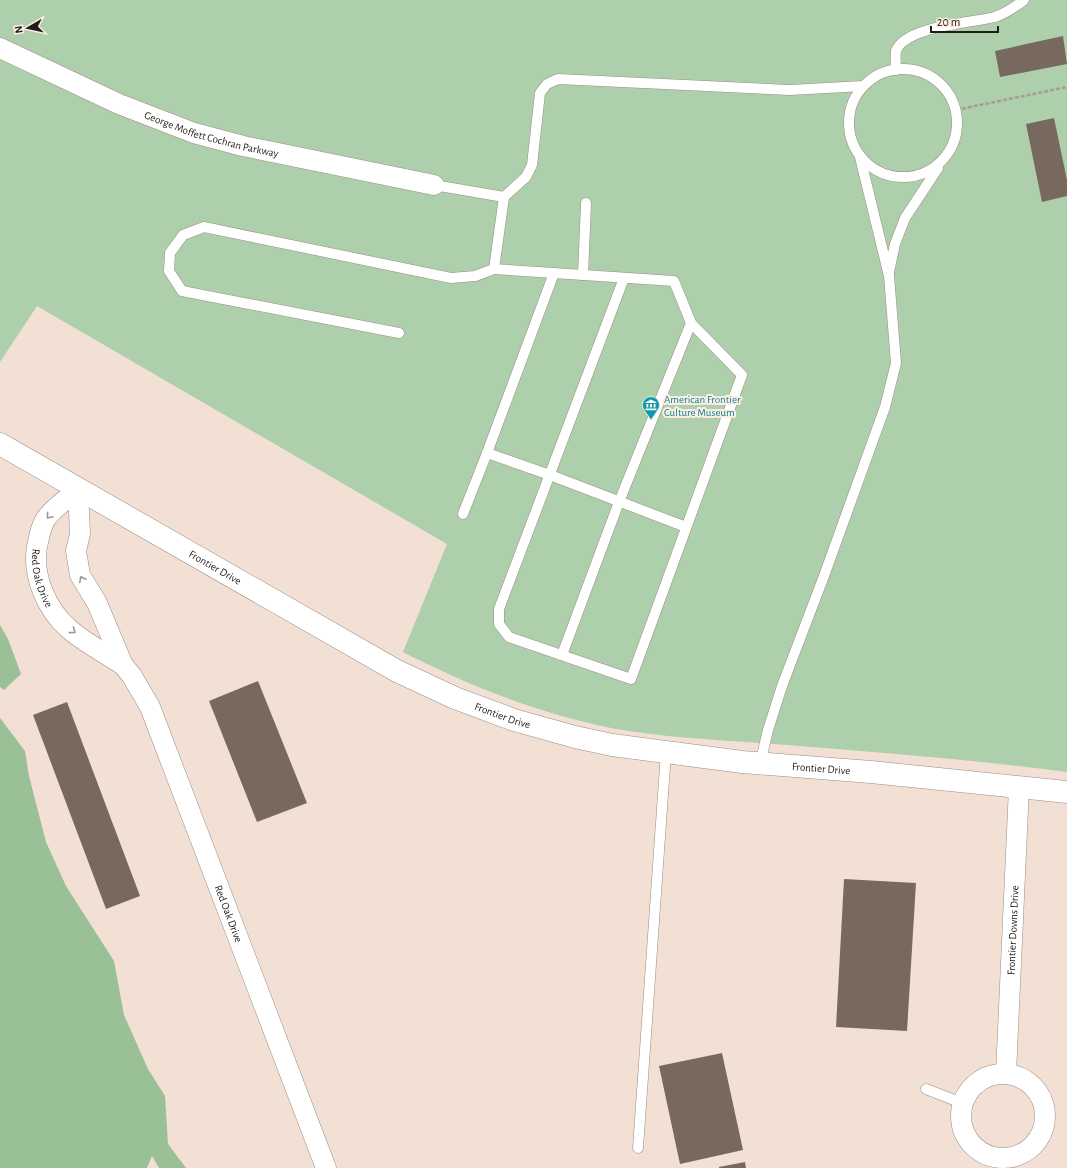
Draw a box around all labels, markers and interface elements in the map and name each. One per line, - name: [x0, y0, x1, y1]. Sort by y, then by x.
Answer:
- north arrow: [8, 8, 48, 48]
- scale bar: [931, 8, 998, 34]
- text: 20 m: [937, 16, 960, 28]
- text: N: [13, 25, 25, 34]
- street label: George Moffett Cochran Parkway: [143, 109, 280, 159]
- place label: American Frontier Culture Museum: [664, 394, 741, 418]
- museum icon: American Frontier Culture Museum: [641, 395, 661, 420]
- one-way arrow: [47, 511, 54, 519]
- street label: Red Oak Drive: [30, 548, 55, 609]
- street label: Frontier Drive: [187, 548, 243, 586]
- one-way arrow: [79, 576, 87, 583]
- one-way arrow: [69, 626, 76, 634]
- street label: Frontier Drive: [473, 700, 532, 730]
- street label: Frontier Drive: [792, 760, 851, 776]
- street label: Red Oak Drive: [213, 883, 245, 944]
- street label: Frontier Downs Drive: [1005, 885, 1020, 975]

